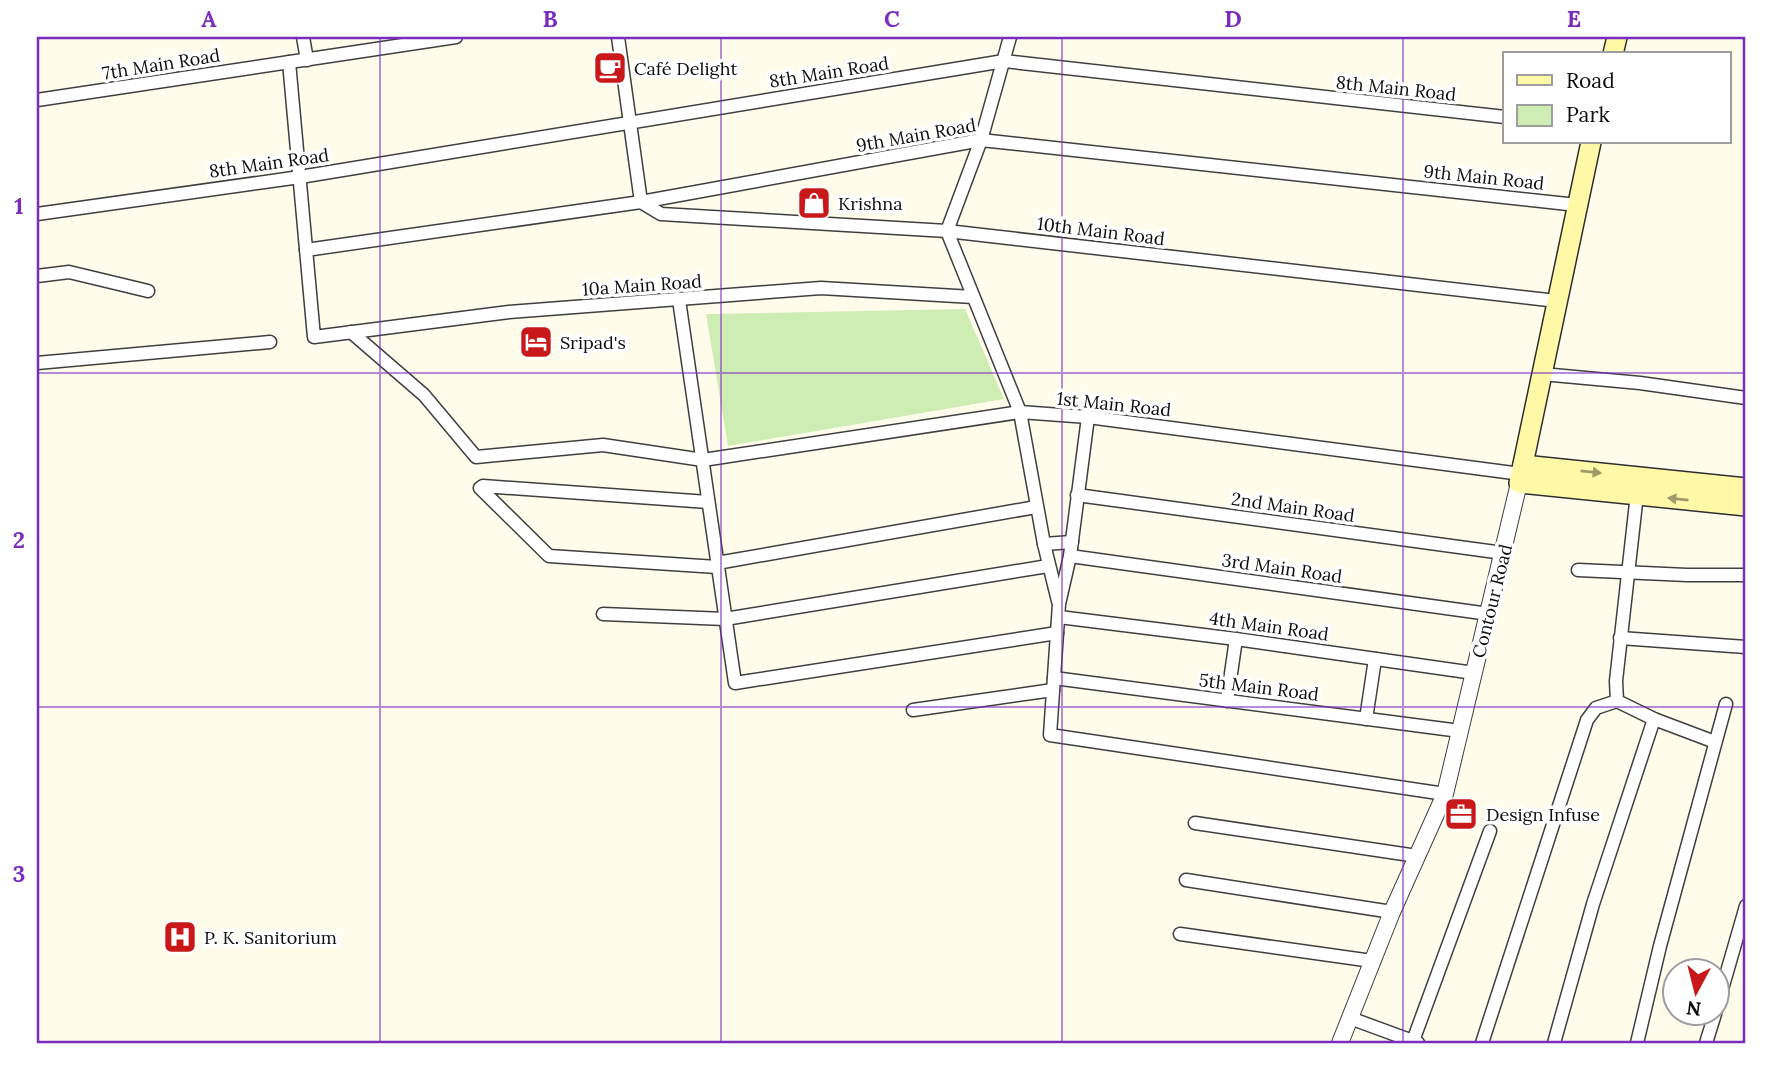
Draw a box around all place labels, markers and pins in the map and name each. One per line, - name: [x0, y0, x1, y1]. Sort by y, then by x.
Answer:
- cafe icon: Café Delight: [591, 49, 629, 87]
- place label: Café Delight: [634, 57, 737, 80]
- shop icon: Krishna: [795, 184, 833, 222]
- place label: Krishna: [838, 192, 902, 215]
- hotel icon: Sripad's: [517, 323, 555, 361]
- place label: Sripad's: [560, 331, 626, 354]
- office icon: Design Infuse: [1442, 795, 1480, 833]
- place label: Design Infuse: [1486, 803, 1600, 826]
- hospital icon: P. K. Sanitorium: [161, 918, 199, 956]
- place label: P. K. Sanitorium: [204, 926, 337, 949]

